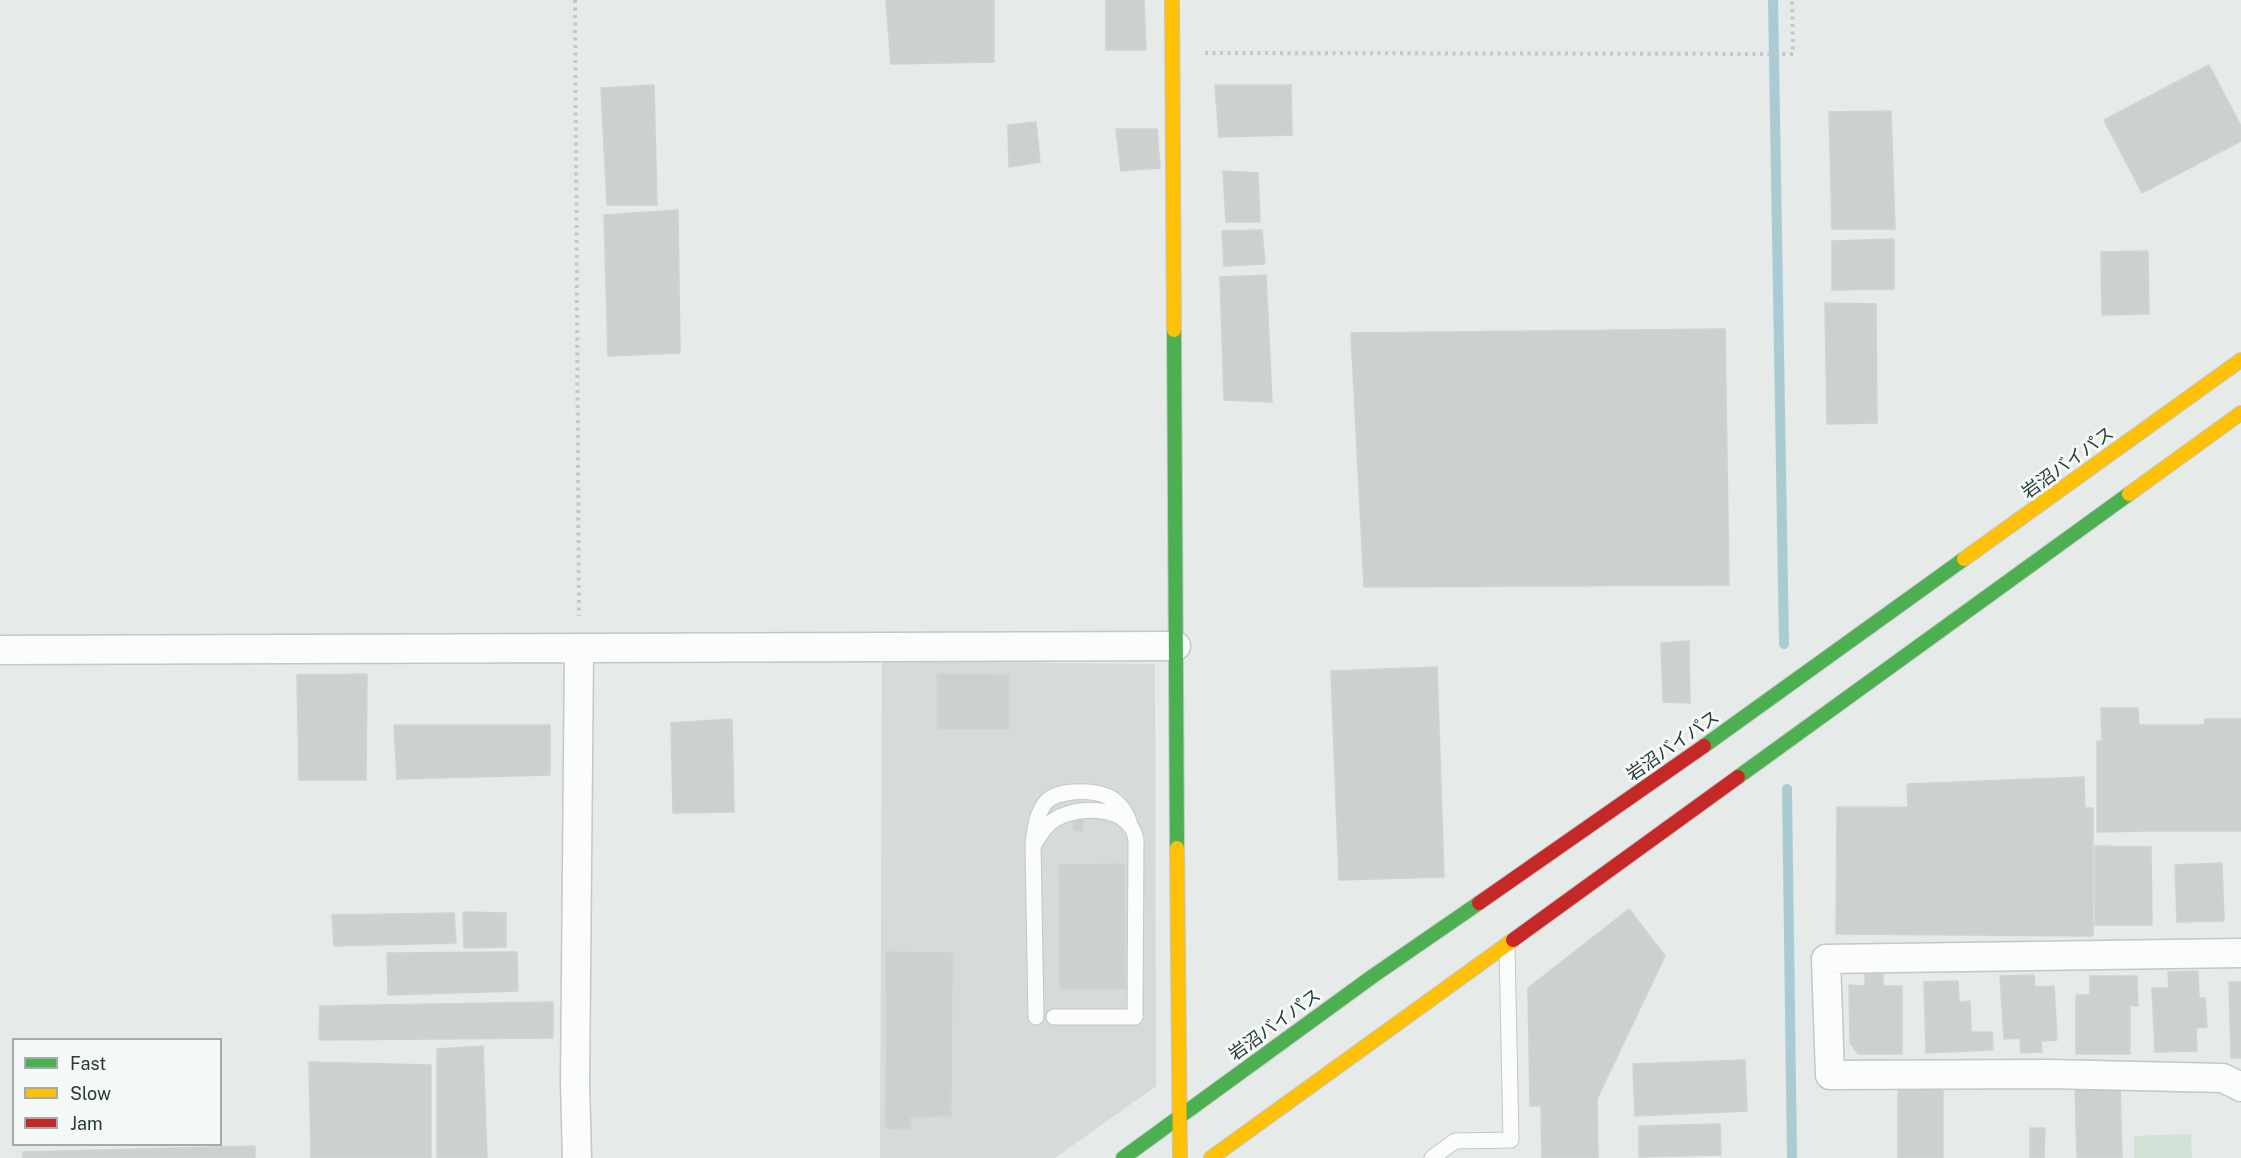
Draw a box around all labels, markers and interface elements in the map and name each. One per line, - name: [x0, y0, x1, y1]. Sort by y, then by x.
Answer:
- street label: 岩沼バイパス: [2018, 423, 2118, 503]
- street label: 岩沼バイパス: [1623, 706, 1723, 786]
- street label: 岩沼バイパス: [1225, 985, 1325, 1065]
- legend: [12, 1038, 222, 1146]
- text: Fast: [70, 1053, 106, 1074]
- text: Slow: [70, 1083, 111, 1104]
- text: Jam: [70, 1113, 103, 1134]

